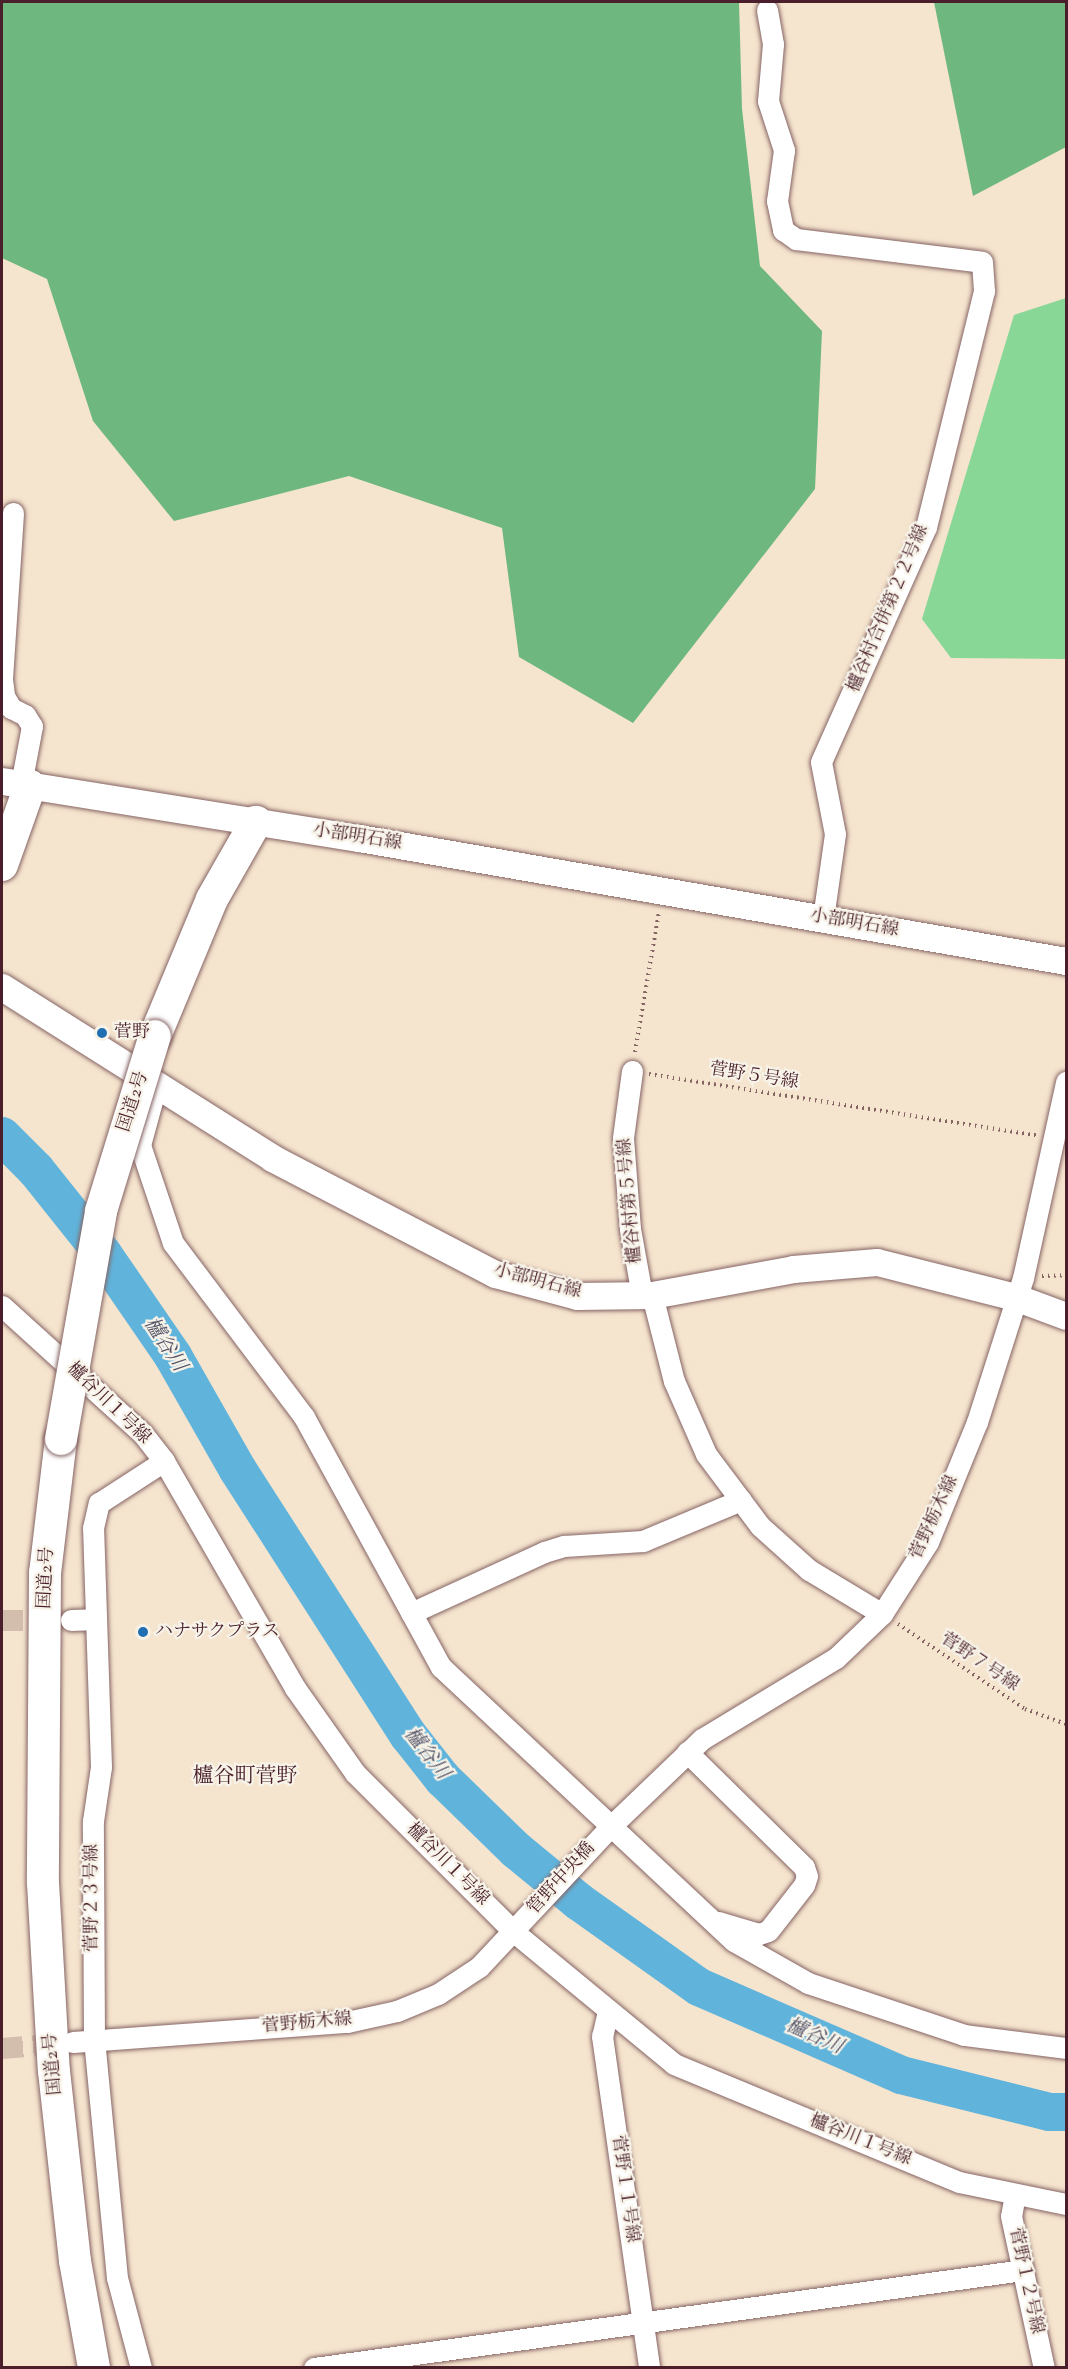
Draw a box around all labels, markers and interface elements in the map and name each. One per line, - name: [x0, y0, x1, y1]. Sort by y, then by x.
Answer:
- street label: 櫨谷村合併第２２号線: [844, 522, 934, 696]
- street label: 小部明石線: [311, 820, 403, 856]
- street label: 小部明石線: [808, 906, 900, 942]
- place label: 菅野: [114, 1022, 150, 1044]
- marker: 菅野: [95, 1026, 109, 1040]
- street label: 菅野５号線: [708, 1059, 800, 1095]
- street label: 国道2号: [114, 1069, 154, 1135]
- street label: 櫨谷村第５号線: [615, 1137, 647, 1265]
- street label: 小部明石線: [491, 1260, 583, 1304]
- water label: 櫨谷川: [138, 1313, 190, 1377]
- street label: 櫨谷川１号線: [62, 1359, 154, 1449]
- street label: 菅野栃木線: [906, 1473, 964, 1563]
- street label: 国道2号: [35, 1546, 59, 1610]
- place label: ハナサクプラス: [155, 1621, 281, 1643]
- marker: ハナサクプラス: [136, 1625, 150, 1639]
- street label: 菅野７号線: [936, 1629, 1022, 1697]
- water label: 櫨谷川: [398, 1723, 454, 1785]
- district label: 櫨谷町菅野: [193, 1764, 297, 1790]
- street label: 櫨谷川１号線: [401, 1819, 493, 1911]
- street label: 管野中央橋: [524, 1838, 600, 1920]
- street label: 菅野２３号線: [82, 1844, 104, 1952]
- street label: 菅野栃木線: [261, 2009, 353, 2039]
- water label: 櫨谷川: [782, 2014, 846, 2060]
- street label: 国道2号: [41, 2032, 67, 2096]
- street label: 櫨谷川１号線: [806, 2111, 914, 2171]
- street label: 菅野１１号線: [606, 2134, 642, 2244]
- street label: 菅野１２号線: [1003, 2226, 1047, 2336]

